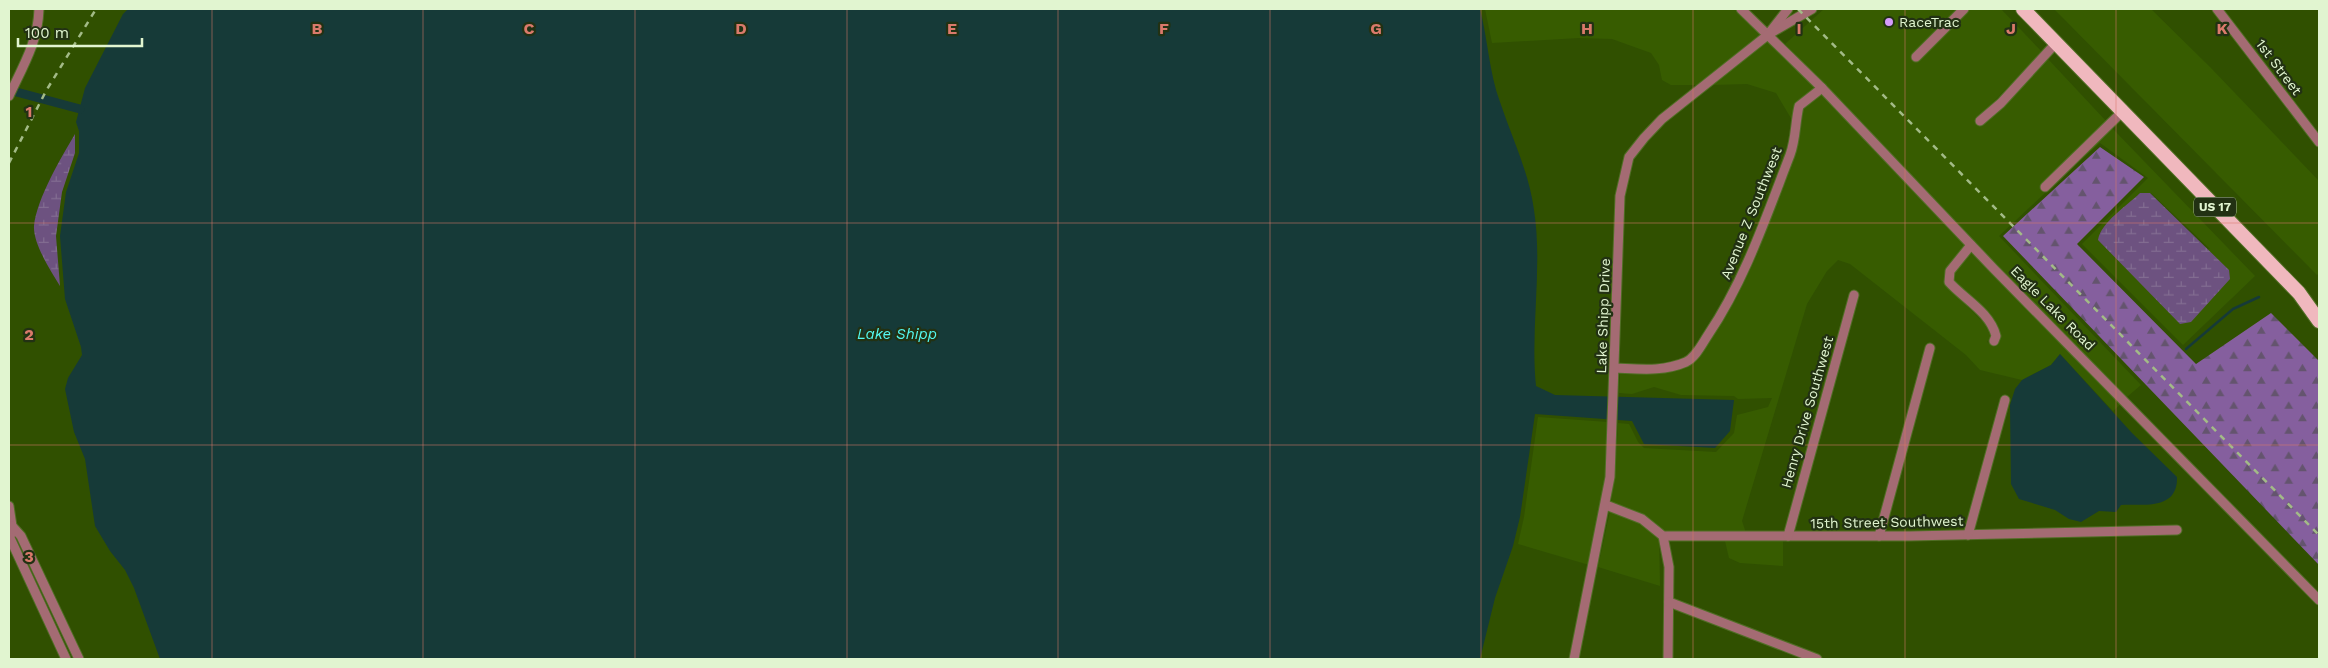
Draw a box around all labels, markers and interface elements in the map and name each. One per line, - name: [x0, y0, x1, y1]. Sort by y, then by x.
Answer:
- place label: RaceTrac: [1899, 14, 1960, 30]
- scale bar: [18, 15, 141, 47]
- marker: RaceTrac: [1883, 16, 1895, 28]
- text: B: [312, 19, 323, 38]
- text: C: [524, 19, 535, 38]
- text: D: [735, 19, 747, 38]
- text: E: [947, 19, 957, 38]
- text: F: [1159, 19, 1169, 38]
- text: G: [1370, 19, 1382, 38]
- text: H: [1581, 19, 1593, 38]
- text: I: [1796, 19, 1802, 38]
- text: J: [2006, 19, 2016, 38]
- text: K: [2216, 19, 2228, 38]
- text: 100 m: [25, 24, 69, 42]
- street label: 1st Street: [2253, 36, 2305, 98]
- text: 1: [26, 102, 32, 121]
- street label: Avenue Z Southwest: [1717, 144, 1785, 281]
- road number: US 17: [2194, 198, 2236, 216]
- street label: Lake Shipp Drive: [1593, 258, 1613, 374]
- street label: Eagle Lake Road: [2008, 263, 2098, 353]
- text: 2: [24, 325, 34, 344]
- water label: Lake Shipp: [857, 325, 937, 343]
- street label: Henry Drive Southwest: [1778, 334, 1836, 490]
- street label: 15th Street Southwest: [1810, 513, 1964, 531]
- text: 3: [24, 547, 34, 566]

